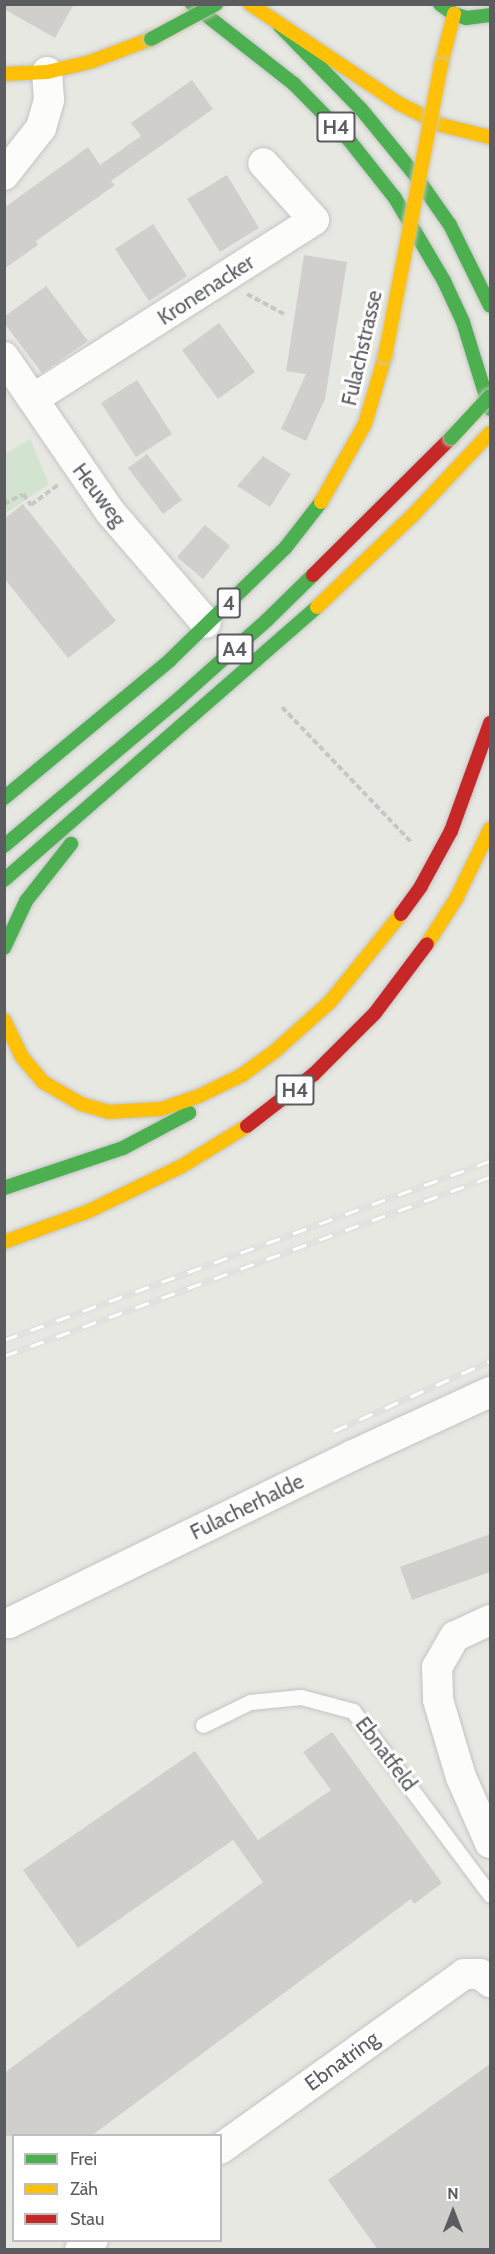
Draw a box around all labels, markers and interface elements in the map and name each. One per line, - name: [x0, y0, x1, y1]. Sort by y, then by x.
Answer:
- road number: H4: [315, 110, 357, 144]
- street label: Kronenacker: [153, 249, 259, 331]
- street label: Fulachstrasse: [336, 288, 388, 408]
- street label: Heuweg: [67, 458, 131, 532]
- road number: 4: [216, 586, 242, 620]
- road number: A4: [216, 632, 254, 666]
- road number: H4: [274, 1073, 316, 1107]
- street label: Fulacherhalde: [186, 1469, 308, 1545]
- street label: Ebnatfeld: [350, 1712, 422, 1796]
- street label: Ebnatring: [300, 2026, 384, 2096]
- legend: [12, 2134, 222, 2242]
- text: Frei: [70, 2148, 97, 2170]
- text: Zäh: [70, 2178, 98, 2200]
- north arrow: [423, 2182, 483, 2242]
- text: N: [447, 2184, 459, 2203]
- text: Stau: [70, 2208, 104, 2230]

